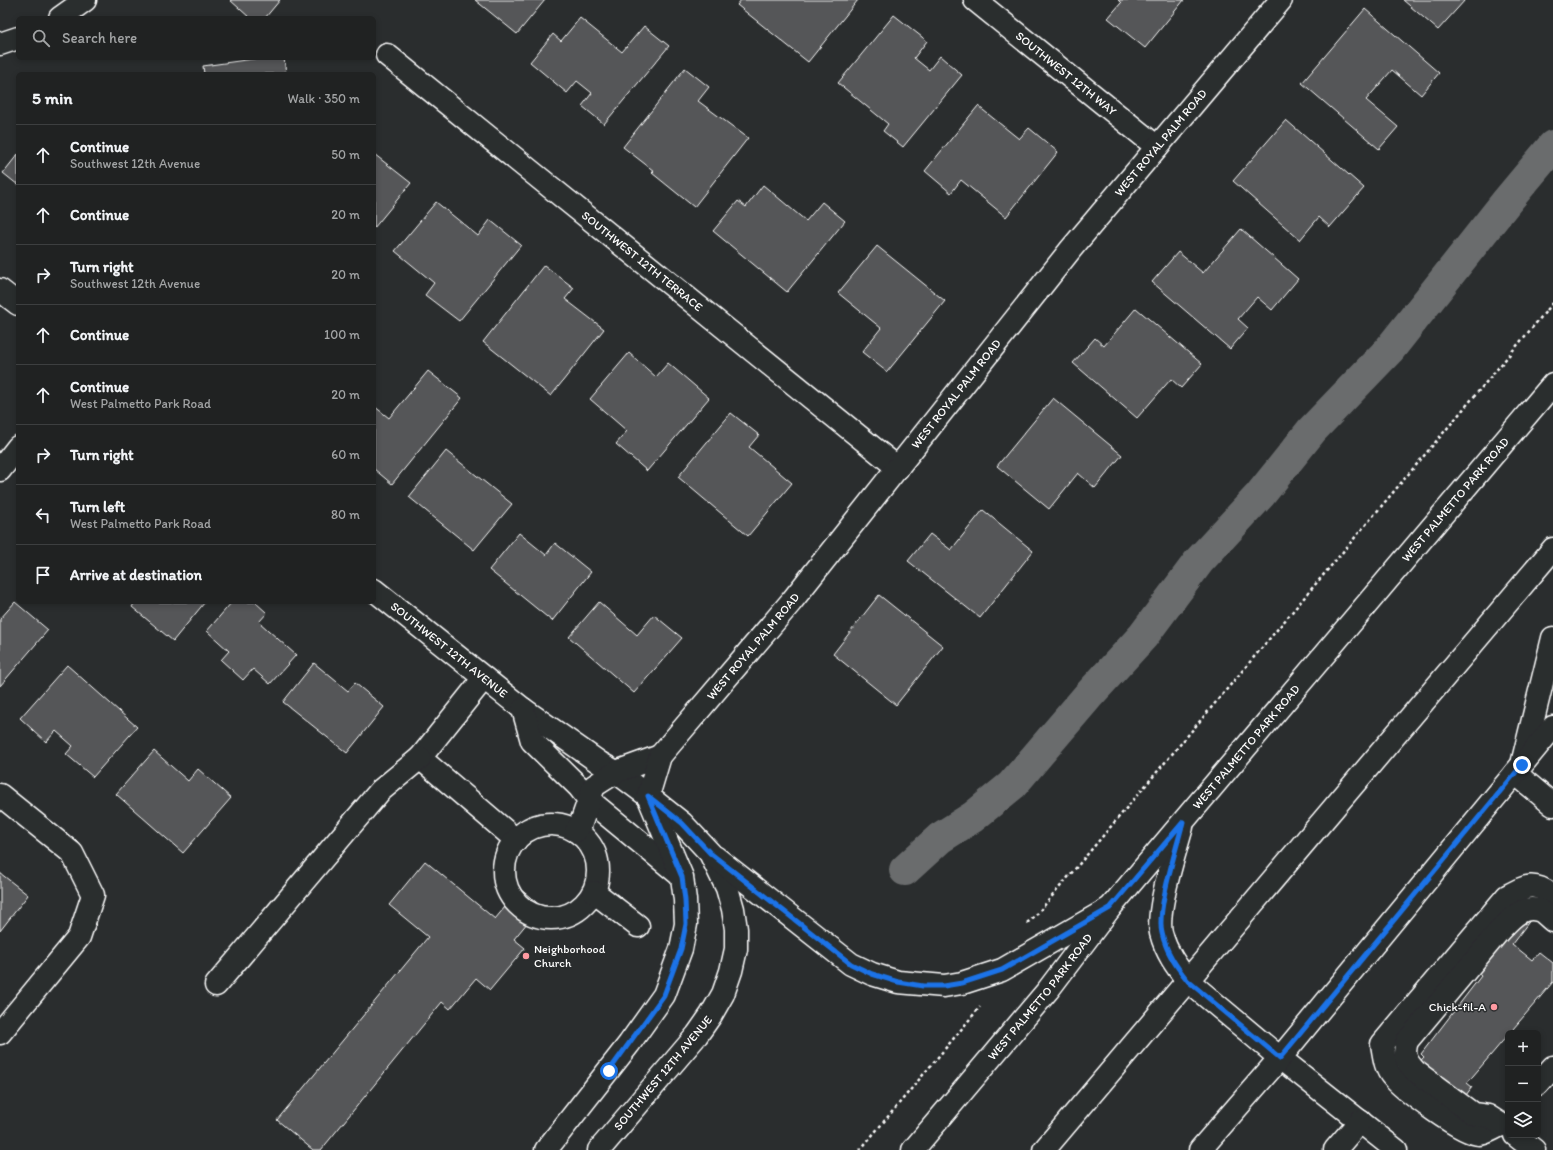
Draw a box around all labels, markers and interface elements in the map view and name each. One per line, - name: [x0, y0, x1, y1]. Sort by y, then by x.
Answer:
- search box: [16, 16, 376, 60]
- icon: search: [30, 27, 52, 49]
- text: Search here: [62, 29, 137, 47]
- street label: SOUTHWEST 12TH WAY: [1013, 29, 1119, 118]
- street label: WEST ROYAL PALM ROAD: [1112, 86, 1210, 199]
- text: 5 min: [32, 88, 72, 108]
- text: Walk · 350 m: [288, 91, 360, 106]
- text: Continue: [70, 138, 129, 156]
- icon: ahead: [32, 144, 54, 166]
- text: 50 m: [331, 147, 360, 162]
- text: Southwest 12th Avenue: [70, 156, 200, 171]
- icon: ahead: [32, 204, 54, 226]
- text: Continue: [70, 206, 129, 224]
- text: 20 m: [331, 207, 360, 222]
- street label: SOUTHWEST 12TH TERRACE: [579, 208, 706, 314]
- text: Turn right: [70, 258, 134, 276]
- icon: right: [32, 264, 54, 286]
- text: 20 m: [331, 267, 360, 282]
- text: Southwest 12th Avenue: [70, 276, 200, 291]
- icon: ahead: [32, 324, 54, 346]
- text: Continue: [70, 326, 129, 344]
- text: 100 m: [324, 327, 360, 342]
- street label: WEST ROYAL PALM ROAD: [908, 336, 1004, 451]
- text: Continue: [70, 378, 129, 396]
- icon: ahead: [32, 384, 54, 406]
- text: 20 m: [331, 387, 360, 402]
- text: West Palmetto Park Road: [70, 396, 211, 411]
- street label: WEST PALMETTO PARK ROAD: [1399, 434, 1512, 565]
- icon: right: [32, 444, 54, 466]
- text: Turn right: [70, 446, 134, 464]
- text: 60 m: [331, 447, 360, 462]
- text: Turn left: [70, 498, 125, 516]
- icon: left: [32, 504, 54, 526]
- text: 80 m: [331, 507, 360, 522]
- text: West Palmetto Park Road: [70, 516, 211, 531]
- icon: arrive: [32, 564, 54, 586]
- text: Arrive at destination: [70, 566, 202, 584]
- street label: WEST ROYAL PALM ROAD: [704, 590, 803, 703]
- street label: SOUTHWEST 12TH AVENUE: [388, 599, 510, 701]
- street label: WEST PALMETTO PARK ROAD: [1190, 682, 1303, 812]
- route end: [1513, 756, 1531, 774]
- street label: WEST PALMETTO PARK ROAD: [985, 931, 1095, 1063]
- place label: Neighborhood Church: [534, 942, 606, 970]
- marker: Neighborhood Church: [521, 951, 531, 961]
- place label: Chick-fil-A: [1429, 1000, 1486, 1014]
- marker: Chick-fil-A: [1489, 1002, 1499, 1012]
- street label: SOUTHWEST 12TH AVENUE: [611, 1013, 715, 1133]
- map controls: [1505, 1030, 1541, 1138]
- button: +: [1505, 1030, 1541, 1066]
- route start: [600, 1062, 618, 1080]
- button: −: [1505, 1066, 1541, 1102]
- button: layers: [1505, 1102, 1541, 1138]

